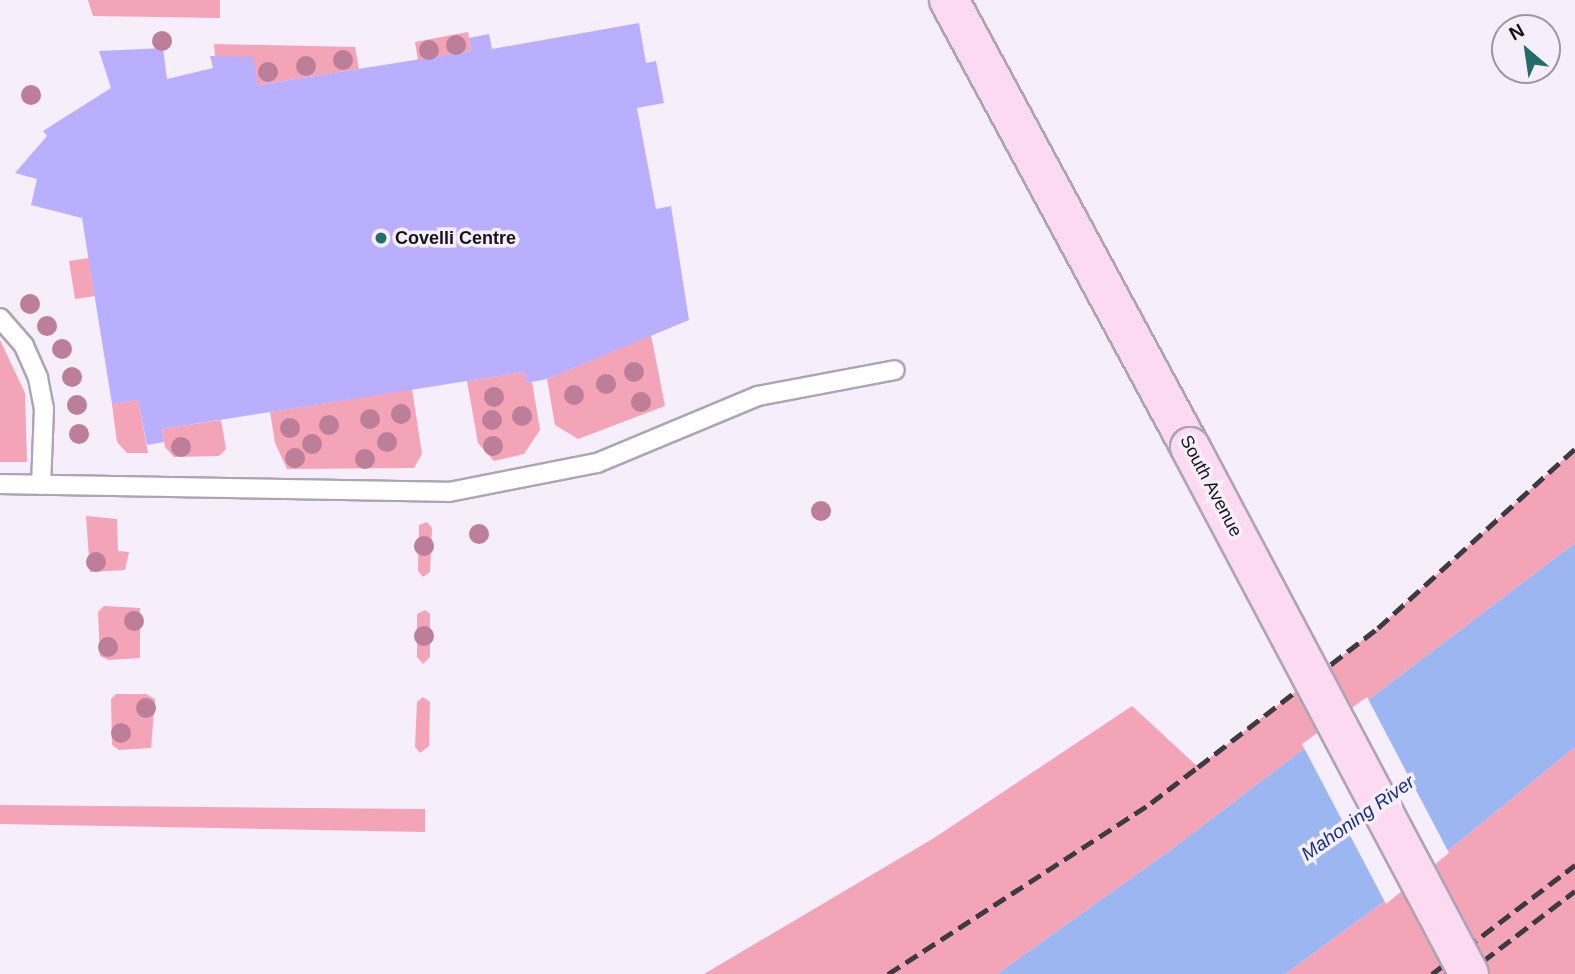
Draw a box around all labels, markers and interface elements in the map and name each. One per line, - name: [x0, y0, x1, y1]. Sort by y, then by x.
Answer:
- north arrow: [1491, 14, 1561, 84]
- text: N: [1505, 19, 1528, 44]
- place label: Covelli Centre: [395, 227, 516, 249]
- marker: Covelli Centre: [373, 230, 389, 246]
- street label: South Avenue: [1175, 431, 1247, 541]
- water label: Mahoning River: [1297, 771, 1419, 865]

